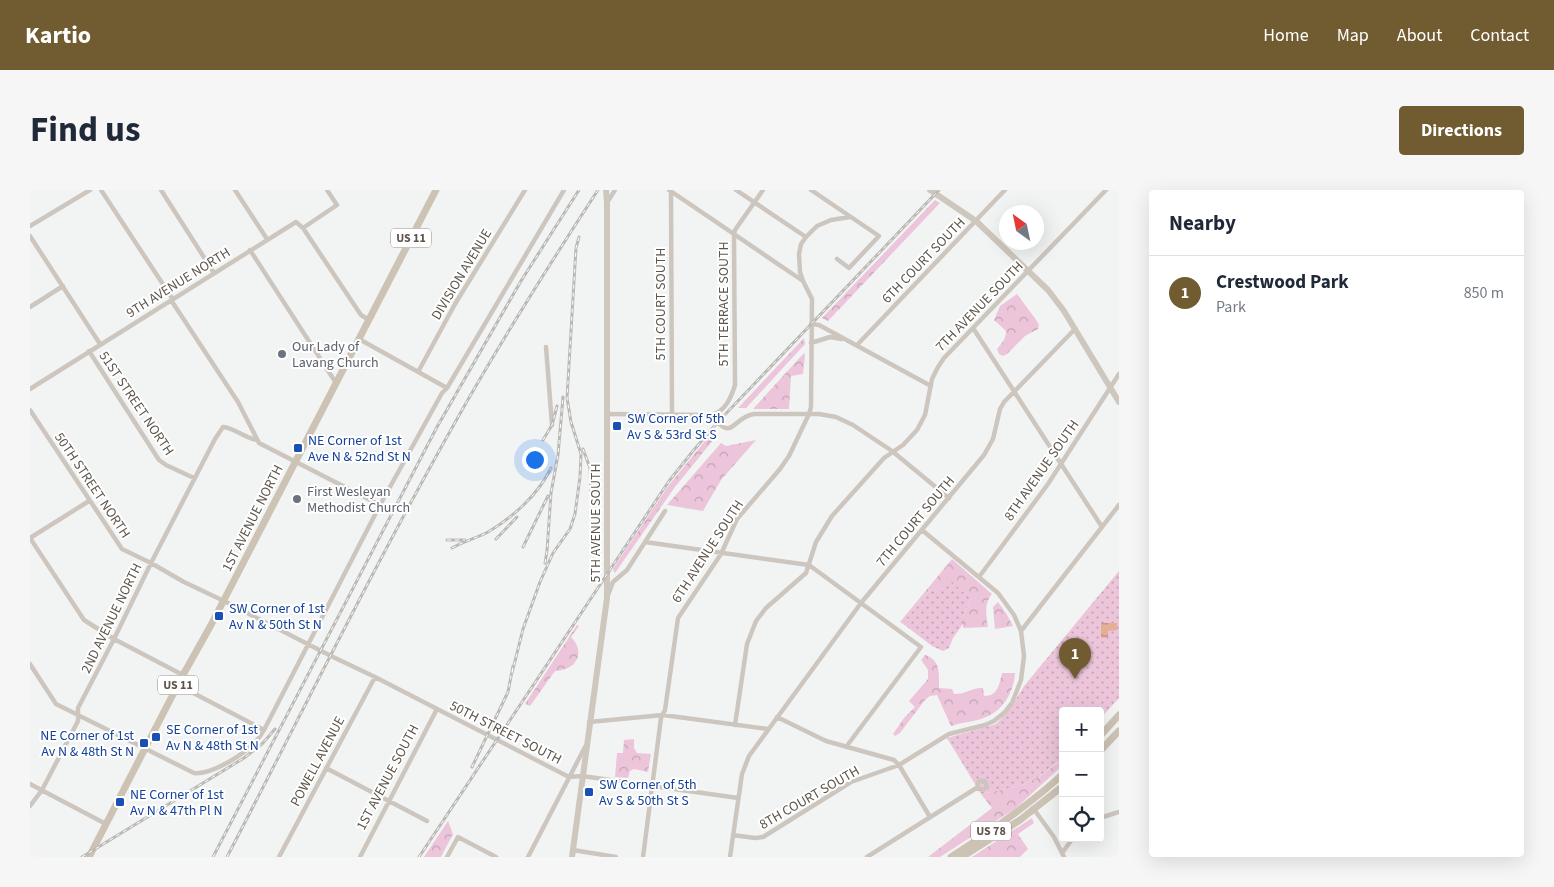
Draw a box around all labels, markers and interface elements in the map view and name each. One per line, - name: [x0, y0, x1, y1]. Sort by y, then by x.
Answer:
- text: Kartio: [25, 18, 91, 53]
- text: Home: [1263, 23, 1309, 48]
- text: Map: [1337, 23, 1369, 48]
- text: About: [1397, 23, 1442, 48]
- text: Contact: [1470, 23, 1529, 48]
- text: Find us: [30, 105, 140, 155]
- button: Directions: [1399, 106, 1524, 155]
- north arrow: [999, 205, 1044, 250]
- text: Nearby: [1169, 208, 1236, 238]
- street label: 6TH COURT SOUTH: [877, 213, 970, 308]
- street label: DIVISION AVENUE: [427, 225, 497, 324]
- road number: US 11: [391, 228, 431, 248]
- street label: 5TH TERRACE SOUTH: [714, 241, 734, 367]
- street label: 9TH AVENUE NORTH: [123, 243, 234, 323]
- street label: 5TH COURT SOUTH: [651, 248, 671, 360]
- street label: 7TH AVENUE SOUTH: [931, 257, 1028, 356]
- text: Crestwood Park: [1216, 269, 1349, 296]
- text: 1: [1181, 282, 1189, 304]
- text: 850 m: [1464, 282, 1504, 304]
- text: Park: [1216, 296, 1246, 318]
- place label: Our Lady of Lavang Church: [292, 337, 379, 373]
- street label: 51ST STREET NORTH: [94, 347, 179, 460]
- marker: Our Lady of Lavang Church: [276, 348, 288, 360]
- place label: SW Corner of 5th Av S & 53rd St S: [627, 409, 725, 445]
- street label: 8TH AVENUE SOUTH: [999, 416, 1084, 525]
- marker: SW Corner of 5th Av S & 53rd St S: [611, 420, 623, 432]
- street label: 50TH STREET NORTH: [49, 429, 135, 542]
- place label: NE Corner of 1st Ave N & 52nd St N: [308, 431, 411, 467]
- marker: NE Corner of 1st Ave N & 52nd St N: [292, 442, 304, 454]
- your location: [522, 447, 548, 473]
- street label: 1ST AVENUE NORTH: [217, 462, 288, 575]
- street label: 5TH AVENUE SOUTH: [586, 463, 606, 583]
- street label: 7TH COURT SOUTH: [872, 472, 960, 571]
- place label: First Wesleyan Methodist Church: [307, 482, 410, 518]
- marker: First Wesleyan Methodist Church: [291, 493, 303, 505]
- street label: 6TH AVENUE SOUTH: [667, 496, 749, 607]
- street label: 2ND AVENUE NORTH: [77, 560, 147, 677]
- place label: SW Corner of 1st Av N & 50th St N: [229, 599, 325, 635]
- marker: SW Corner of 1st Av N & 50th St N: [213, 610, 225, 622]
- pin: 1: [1059, 638, 1091, 679]
- road number: US 11: [158, 676, 198, 694]
- street label: 50TH STREET SOUTH: [446, 696, 565, 770]
- map controls: [1059, 707, 1104, 842]
- button: +: [1059, 707, 1104, 752]
- street label: POWELL AVENUE: [286, 713, 350, 810]
- place label: SE Corner of 1st Av N & 48th St N: [166, 720, 259, 756]
- street label: 1ST AVENUE SOUTH: [352, 721, 424, 834]
- place label: NE Corner of 1st Av N & 48th St N: [40, 726, 134, 762]
- marker: SE Corner of 1st Av N & 48th St N: [150, 731, 162, 743]
- marker: NE Corner of 1st Av N & 48th St N: [138, 737, 150, 749]
- button: −: [1059, 752, 1104, 797]
- street label: 8TH COURT SOUTH: [756, 761, 863, 835]
- place label: SW Corner of 5th Av S & 50th St S: [599, 775, 697, 811]
- place label: NE Corner of 1st Av N & 47th Pl N: [130, 785, 224, 821]
- marker: SW Corner of 5th Av S & 50th St S: [583, 786, 595, 798]
- marker: NE Corner of 1st Av N & 47th Pl N: [114, 796, 126, 808]
- button: locate: [1059, 797, 1104, 842]
- road number: US 78: [971, 821, 1011, 840]

